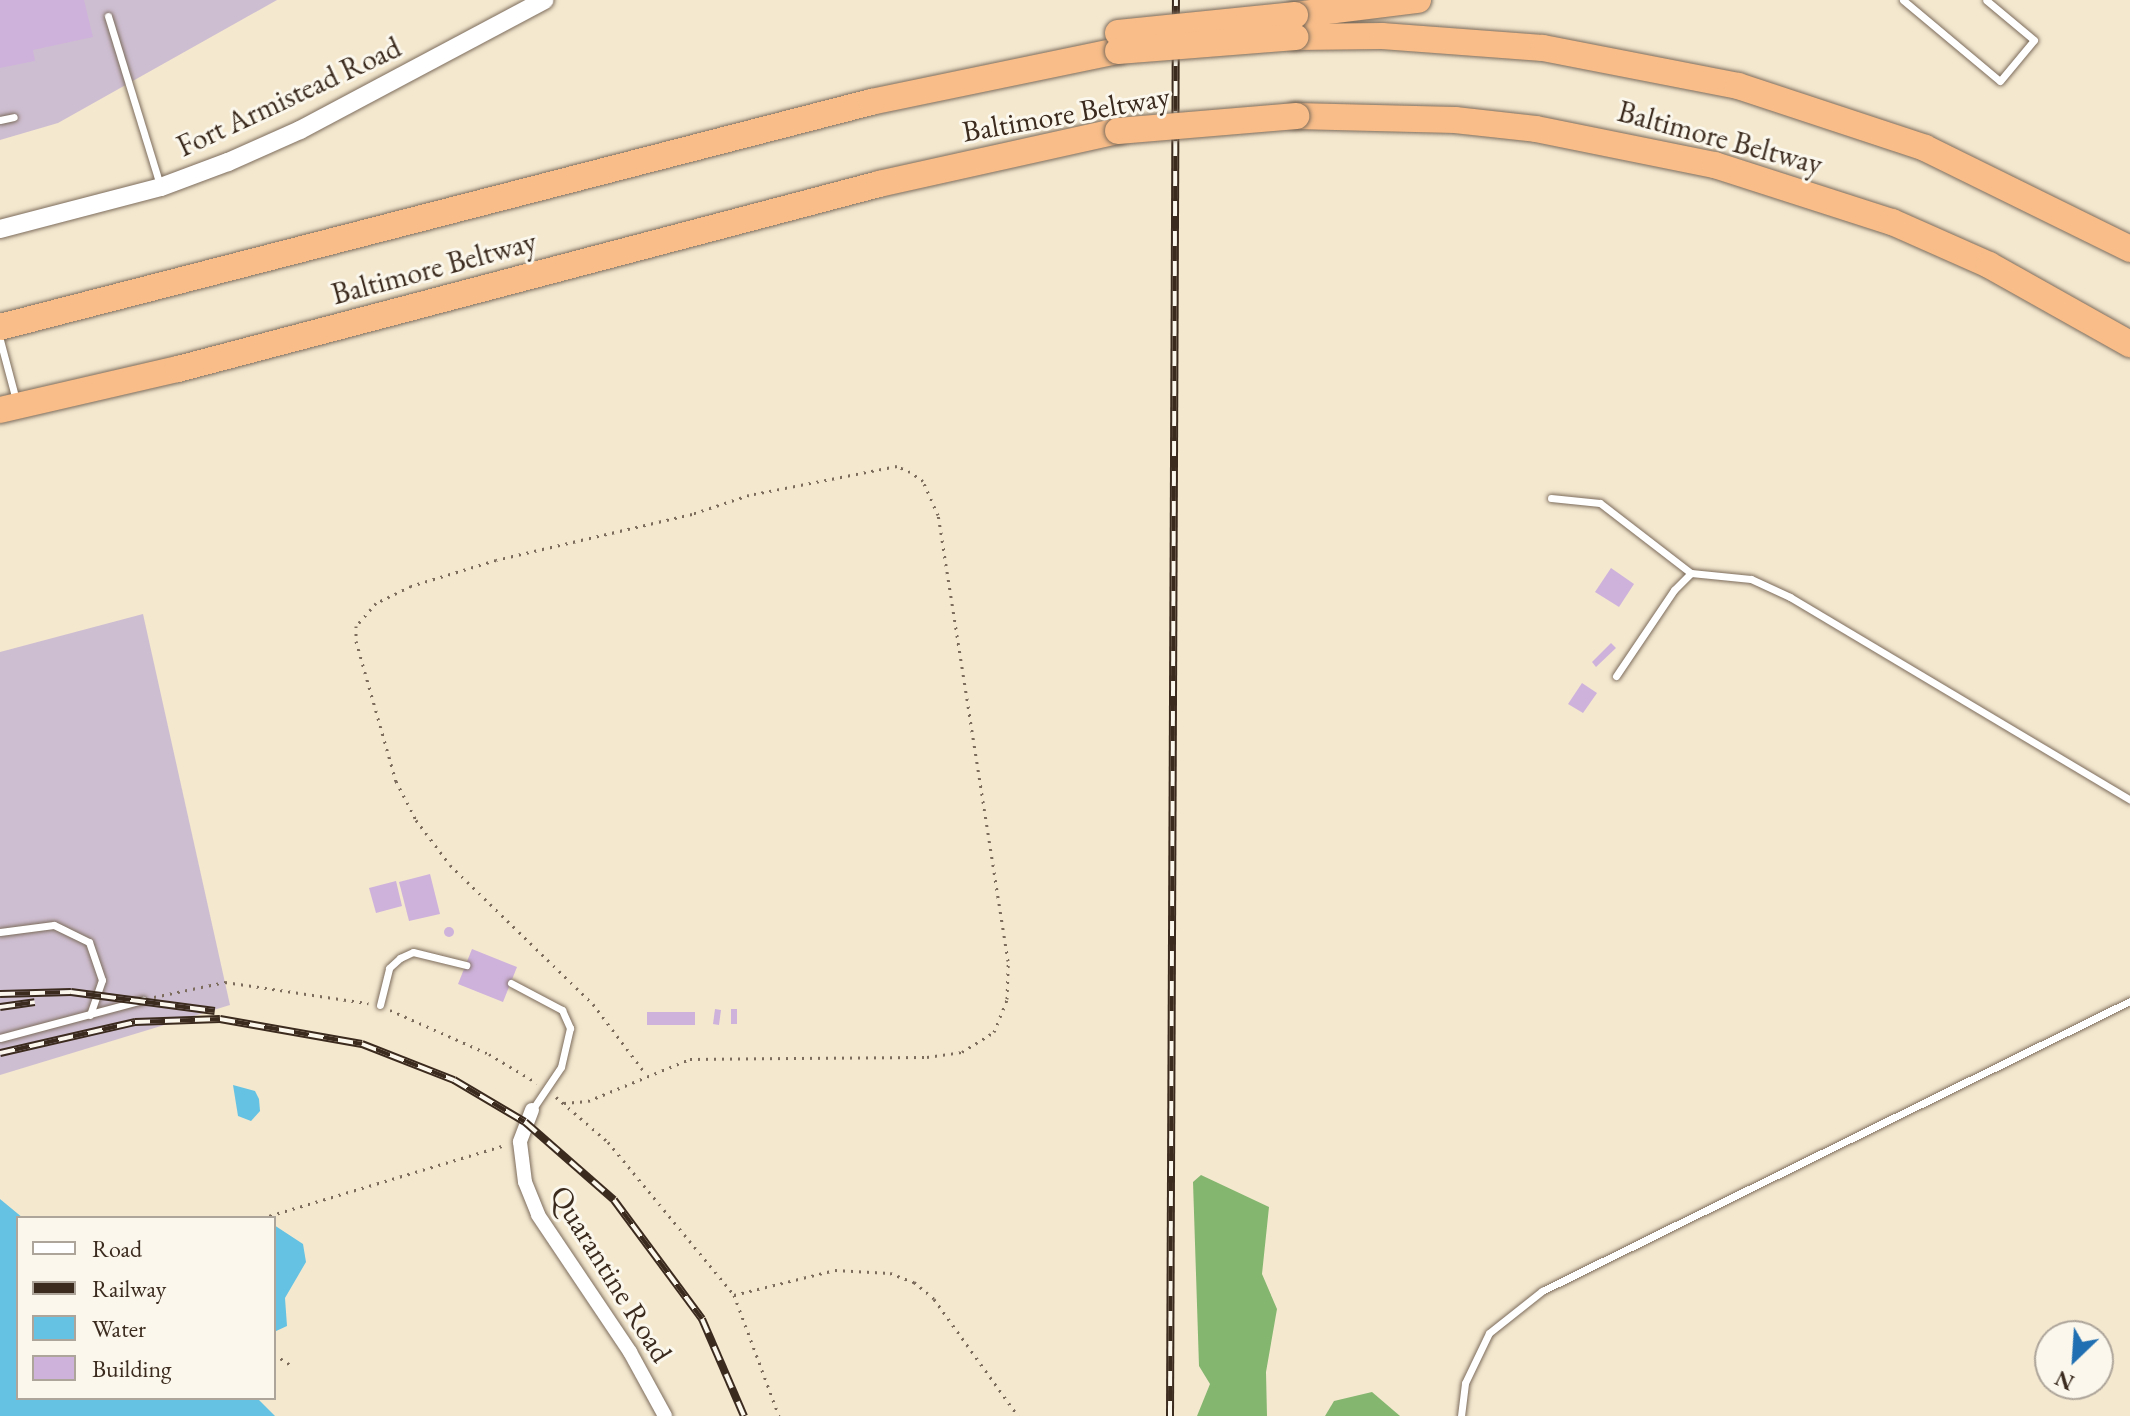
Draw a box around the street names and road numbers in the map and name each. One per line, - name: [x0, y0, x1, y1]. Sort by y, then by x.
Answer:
- street label: Fort Armistead Road: [171, 29, 407, 165]
- street label: Baltimore Beltway: [959, 78, 1173, 150]
- street label: Baltimore Beltway: [1614, 93, 1826, 183]
- street label: Baltimore Beltway: [328, 223, 540, 313]
- street label: Quarantine Road: [542, 1179, 680, 1369]

